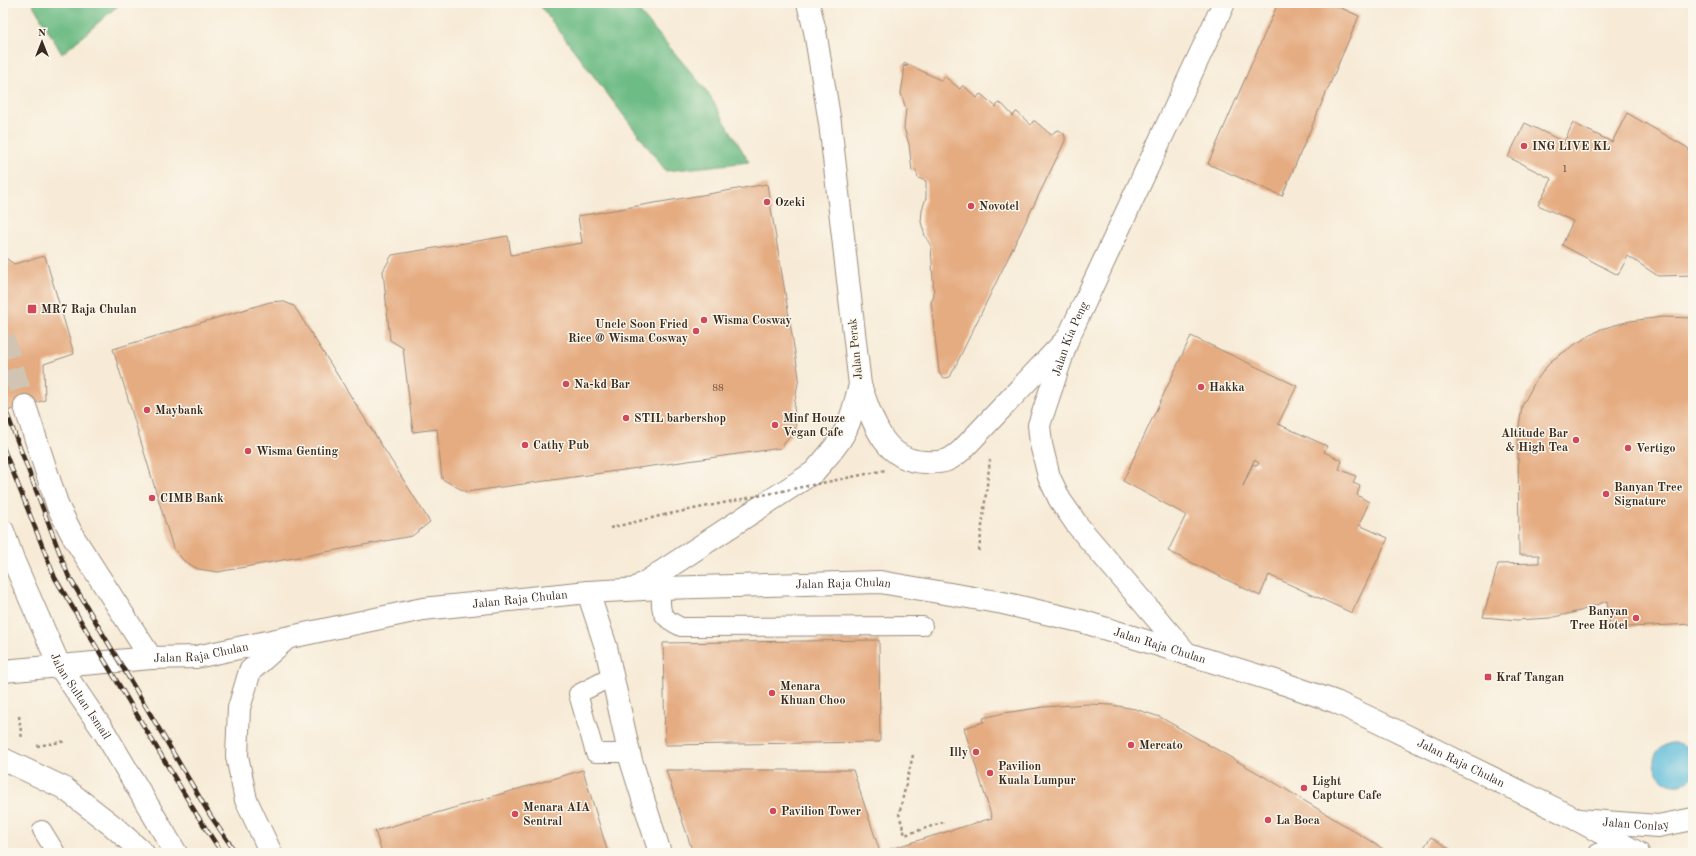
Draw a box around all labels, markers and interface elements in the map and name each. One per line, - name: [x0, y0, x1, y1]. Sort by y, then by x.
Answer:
- north arrow: [22, 22, 62, 62]
- text: N: [38, 28, 47, 39]
- marker: ING LIVE KL: [1519, 141, 1529, 151]
- place label: ING LIVE KL: [1532, 141, 1610, 153]
- house number: 1: [1562, 164, 1568, 174]
- marker: Ozeki: [762, 197, 772, 207]
- place label: Ozeki: [775, 197, 805, 209]
- marker: Novotel: [966, 201, 976, 211]
- place label: Novotel: [979, 201, 1019, 213]
- street label: Jalan Kia Peng: [1051, 300, 1091, 378]
- marker: MR7 Raja Chulan: [26, 303, 38, 315]
- place label: MR7 Raja Chulan: [41, 304, 137, 316]
- marker: Wisma Cosway: [699, 315, 709, 325]
- place label: Wisma Cosway: [712, 315, 792, 327]
- street label: Jalan Perak: [847, 318, 865, 380]
- place label: Uncle Soon Fried Rice @ Wisma Cosway: [568, 319, 689, 345]
- marker: Uncle Soon Fried Rice @ Wisma Cosway: [691, 326, 701, 336]
- marker: Na-kd Bar: [561, 379, 571, 389]
- place label: Na-kd Bar: [574, 379, 630, 391]
- marker: Hakka: [1196, 382, 1206, 392]
- place label: Hakka: [1209, 382, 1245, 394]
- house number: 88: [712, 383, 724, 393]
- marker: Maybank: [142, 405, 152, 415]
- place label: Maybank: [155, 405, 204, 417]
- marker: STIL barbershop: [621, 413, 631, 423]
- place label: STIL barbershop: [634, 413, 726, 425]
- place label: Minf Houze Vegan Cafe: [783, 413, 846, 439]
- marker: Minf Houze Vegan Cafe: [770, 420, 780, 430]
- place label: Altitude Bar & High Tea: [1501, 428, 1568, 454]
- marker: Altitude Bar & High Tea: [1571, 435, 1581, 445]
- marker: Cathy Pub: [520, 440, 530, 450]
- place label: Cathy Pub: [533, 440, 589, 452]
- marker: Vertigo: [1623, 443, 1633, 453]
- place label: Vertigo: [1636, 443, 1676, 455]
- marker: Wisma Genting: [243, 446, 253, 456]
- place label: Wisma Genting: [256, 446, 338, 458]
- place label: Banyan Tree Signature: [1614, 482, 1683, 508]
- marker: Banyan Tree Signature: [1601, 489, 1611, 499]
- marker: CIMB Bank: [147, 493, 157, 503]
- place label: CIMB Bank: [160, 493, 224, 505]
- street label: Jalan Raja Chulan: [795, 577, 892, 591]
- street label: Jalan Raja Chulan: [472, 589, 569, 611]
- place label: Banyan Tree Hotel: [1570, 606, 1628, 632]
- marker: Banyan Tree Hotel: [1631, 613, 1641, 623]
- street label: Jalan Raja Chulan: [1112, 626, 1208, 666]
- street label: Jalan Raja Chulan: [153, 641, 250, 665]
- street label: Jalan Sultan Ismail: [48, 651, 112, 742]
- marker: Kraf Tangan: [1483, 672, 1493, 682]
- place label: Kraf Tangan: [1496, 672, 1565, 684]
- place label: Menara Khuan Choo: [780, 681, 845, 707]
- marker: Menara Khuan Choo: [767, 688, 777, 698]
- street label: Jalan Raja Chulan: [1415, 737, 1507, 790]
- marker: Mercato: [1126, 740, 1136, 750]
- place label: Mercato: [1139, 740, 1183, 752]
- place label: Illy: [949, 747, 968, 759]
- marker: Illy: [971, 747, 981, 757]
- place label: Pavilion Kuala Lumpur: [998, 761, 1076, 787]
- marker: Pavilion Kuala Lumpur: [985, 768, 995, 778]
- place label: Light Capture Cafe: [1312, 776, 1382, 802]
- marker: Light Capture Cafe: [1299, 783, 1309, 793]
- place label: Menara AIA Sentral: [523, 802, 590, 828]
- marker: Pavilion Tower: [768, 806, 778, 816]
- place label: Pavilion Tower: [781, 806, 861, 818]
- marker: Menara AIA Sentral: [510, 809, 520, 819]
- marker: La Boca: [1263, 815, 1273, 825]
- place label: La Boca: [1276, 815, 1320, 827]
- street label: Jalan Conlay: [1602, 817, 1671, 833]

